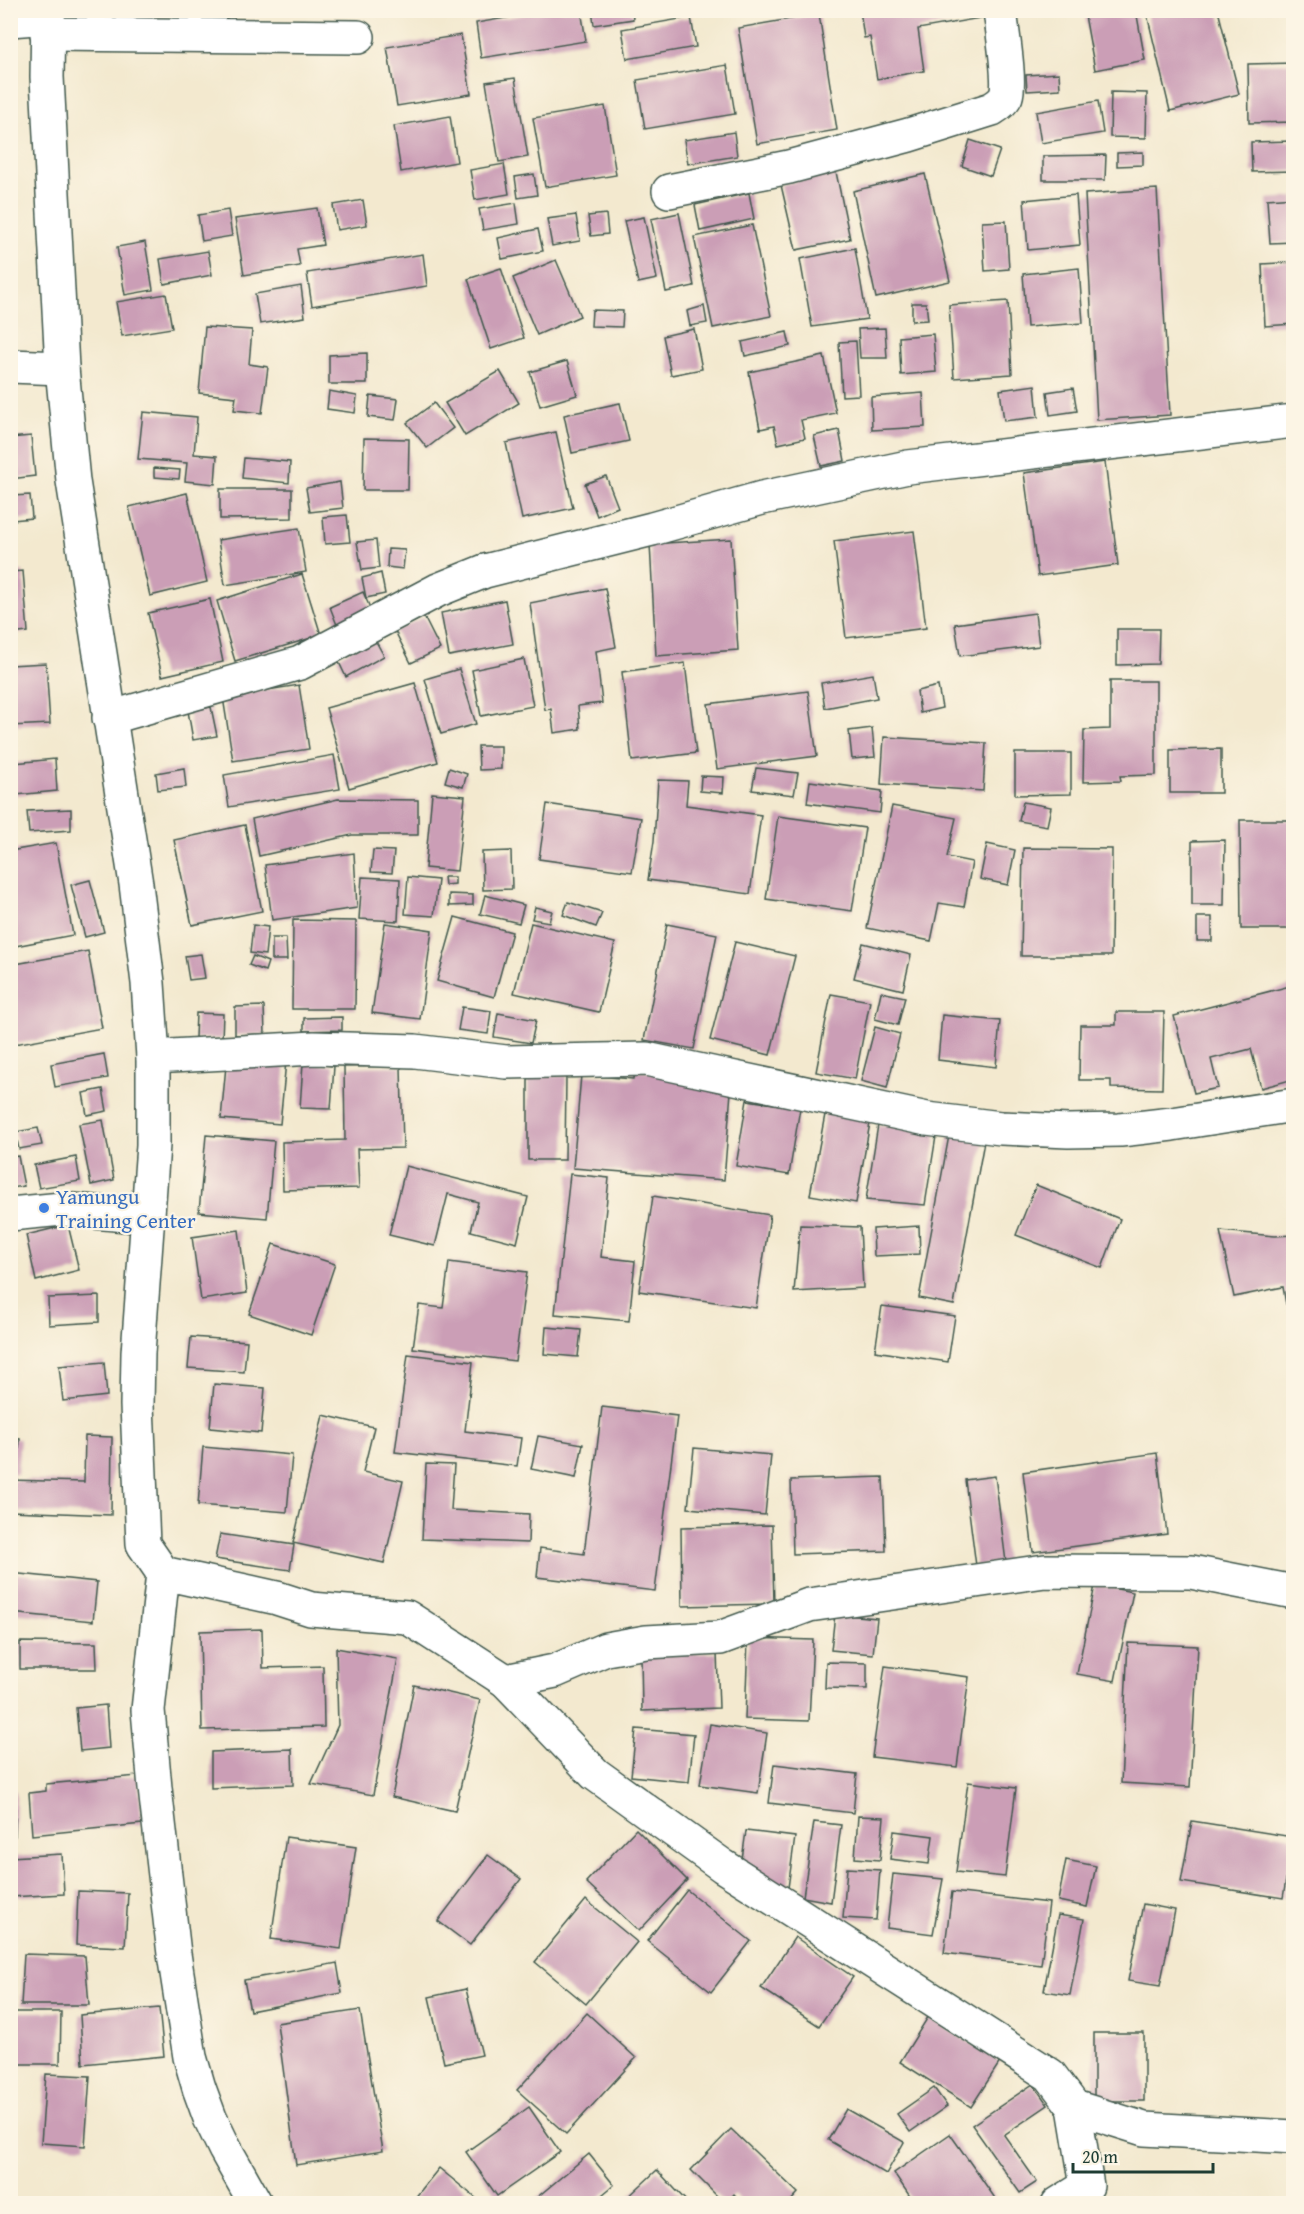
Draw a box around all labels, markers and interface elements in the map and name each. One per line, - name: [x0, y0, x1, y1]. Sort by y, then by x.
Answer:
- place label: Yamungu Training Center: [56, 1181, 196, 1236]
- marker: Yamungu Training Center: [37, 1201, 51, 1215]
- scale bar: [1073, 2136, 1212, 2174]
- text: 20 m: [1082, 2143, 1118, 2170]

